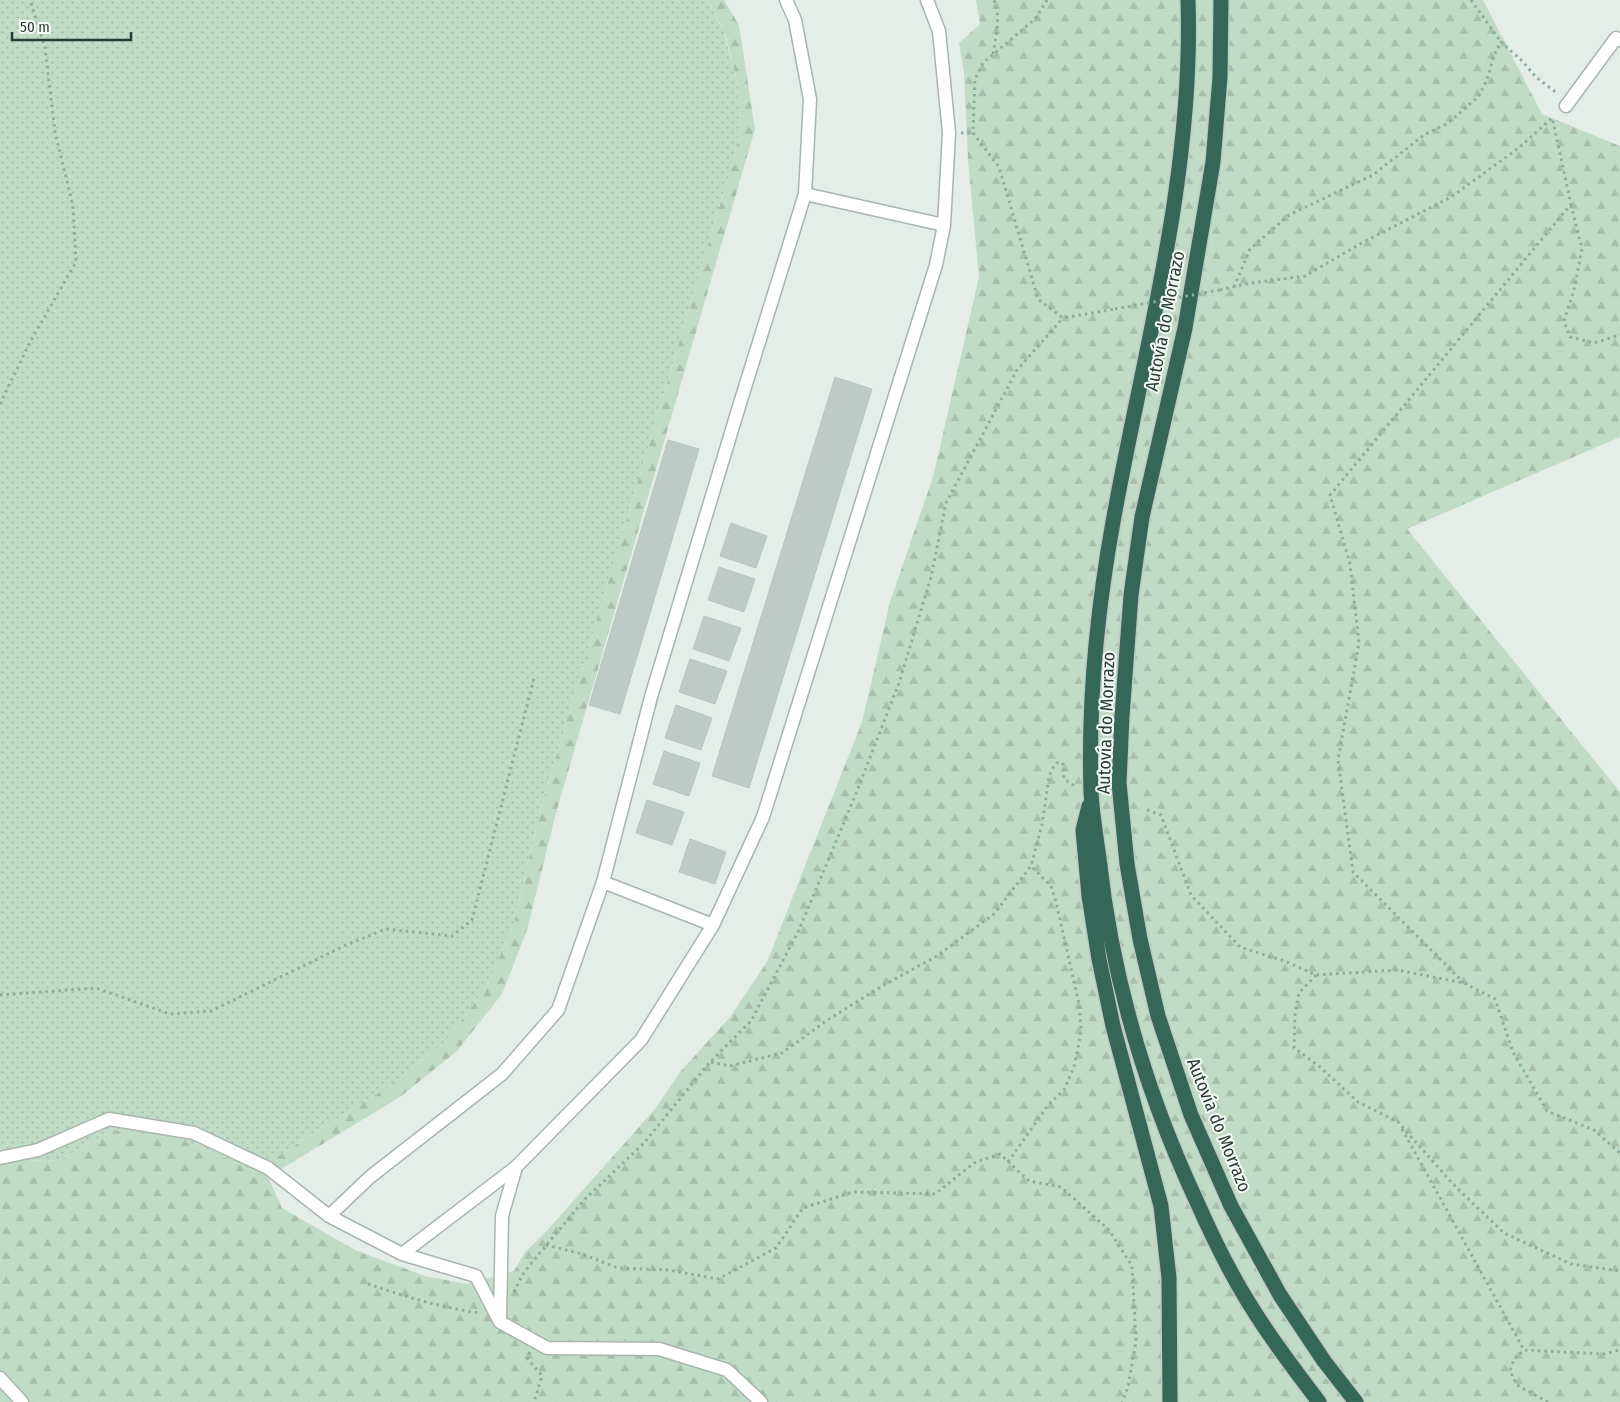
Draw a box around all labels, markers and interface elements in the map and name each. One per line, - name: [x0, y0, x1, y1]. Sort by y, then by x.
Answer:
- scale bar: [12, 10, 131, 42]
- text: 50 m: [20, 18, 50, 36]
- street label: Autovía do Morrazo: [1141, 249, 1189, 393]
- street label: Autovía do Morrazo: [1093, 651, 1119, 795]
- street label: Autovía do Morrazo: [1182, 1055, 1256, 1195]

